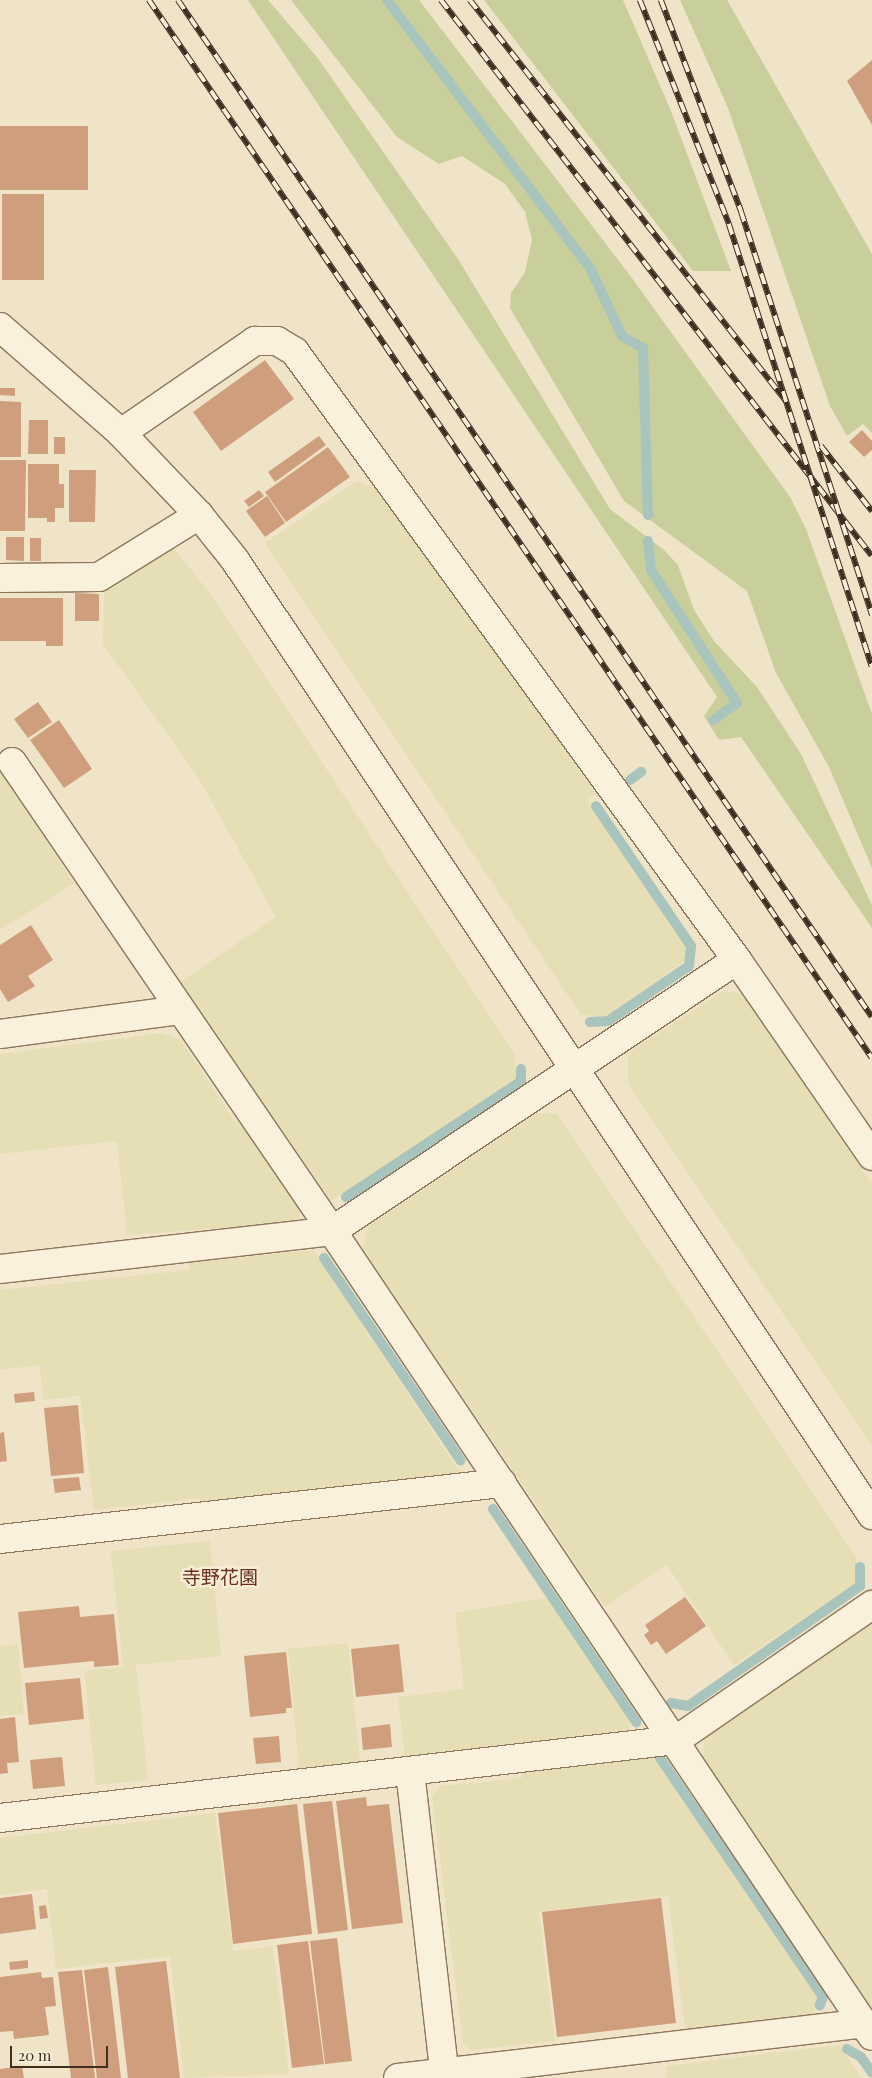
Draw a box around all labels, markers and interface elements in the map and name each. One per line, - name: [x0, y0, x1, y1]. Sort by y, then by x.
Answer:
- district label: 寺野花園: [182, 1566, 258, 1588]
- scale bar: [12, 2036, 110, 2068]
- text: 20 m: [18, 2045, 51, 2065]

